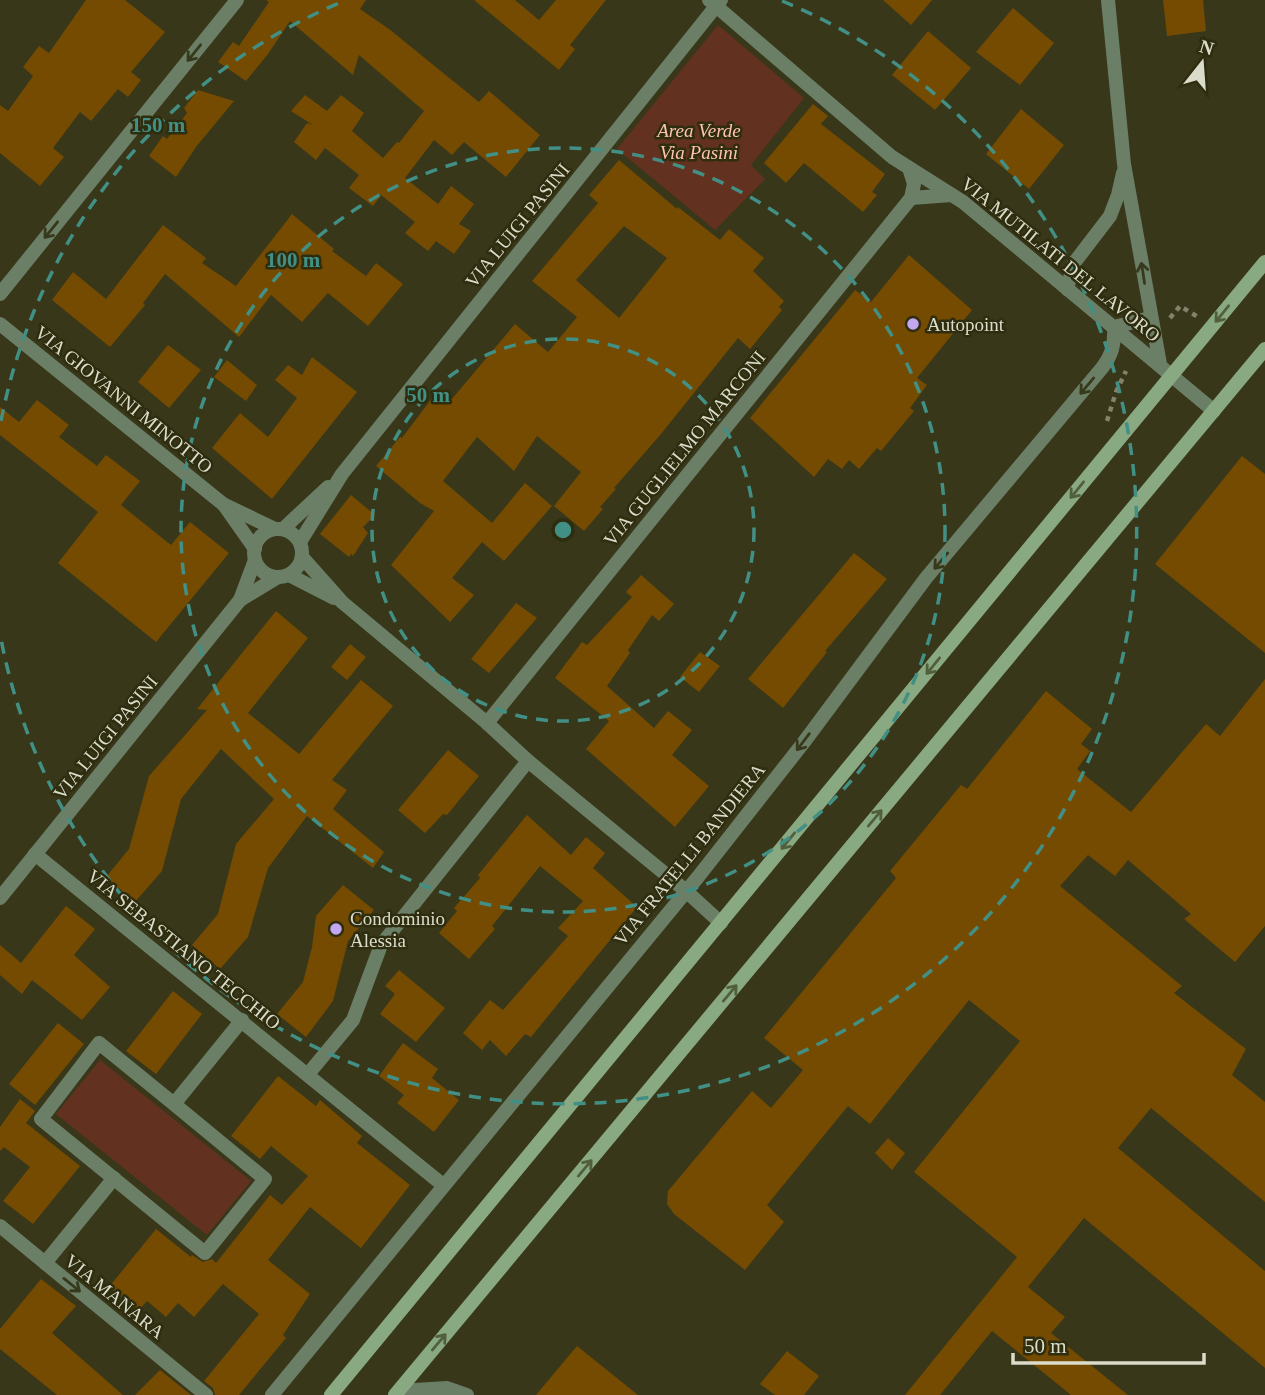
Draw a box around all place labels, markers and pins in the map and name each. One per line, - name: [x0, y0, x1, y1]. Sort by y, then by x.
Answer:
- place label: Autopoint: [927, 314, 1005, 335]
- marker: Autopoint: [905, 316, 921, 332]
- centre of rings: [551, 518, 575, 542]
- place label: Condominio Alessia: [350, 908, 445, 951]
- marker: Condominio Alessia: [328, 921, 344, 937]

